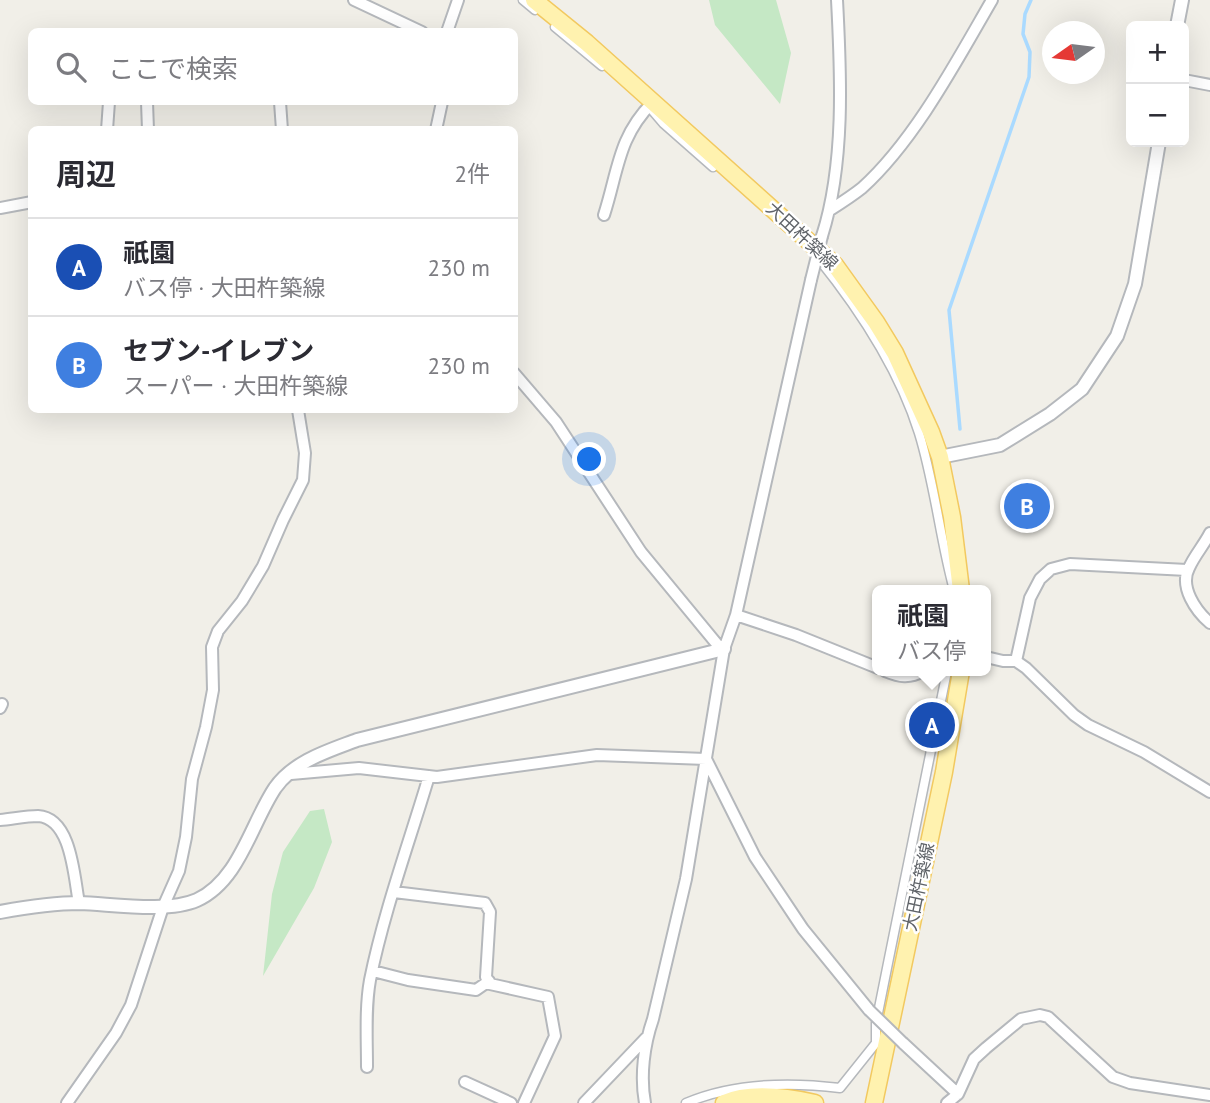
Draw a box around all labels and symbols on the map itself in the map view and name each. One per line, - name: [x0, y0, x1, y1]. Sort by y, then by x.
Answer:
- north arrow: [1042, 21, 1105, 84]
- street label: 大田杵築線: [762, 197, 843, 275]
- your location: [572, 442, 606, 476]
- pin: B: [1004, 480, 1050, 532]
- pin: A: [909, 699, 955, 751]
- street label: 大田杵築線: [898, 840, 939, 933]

